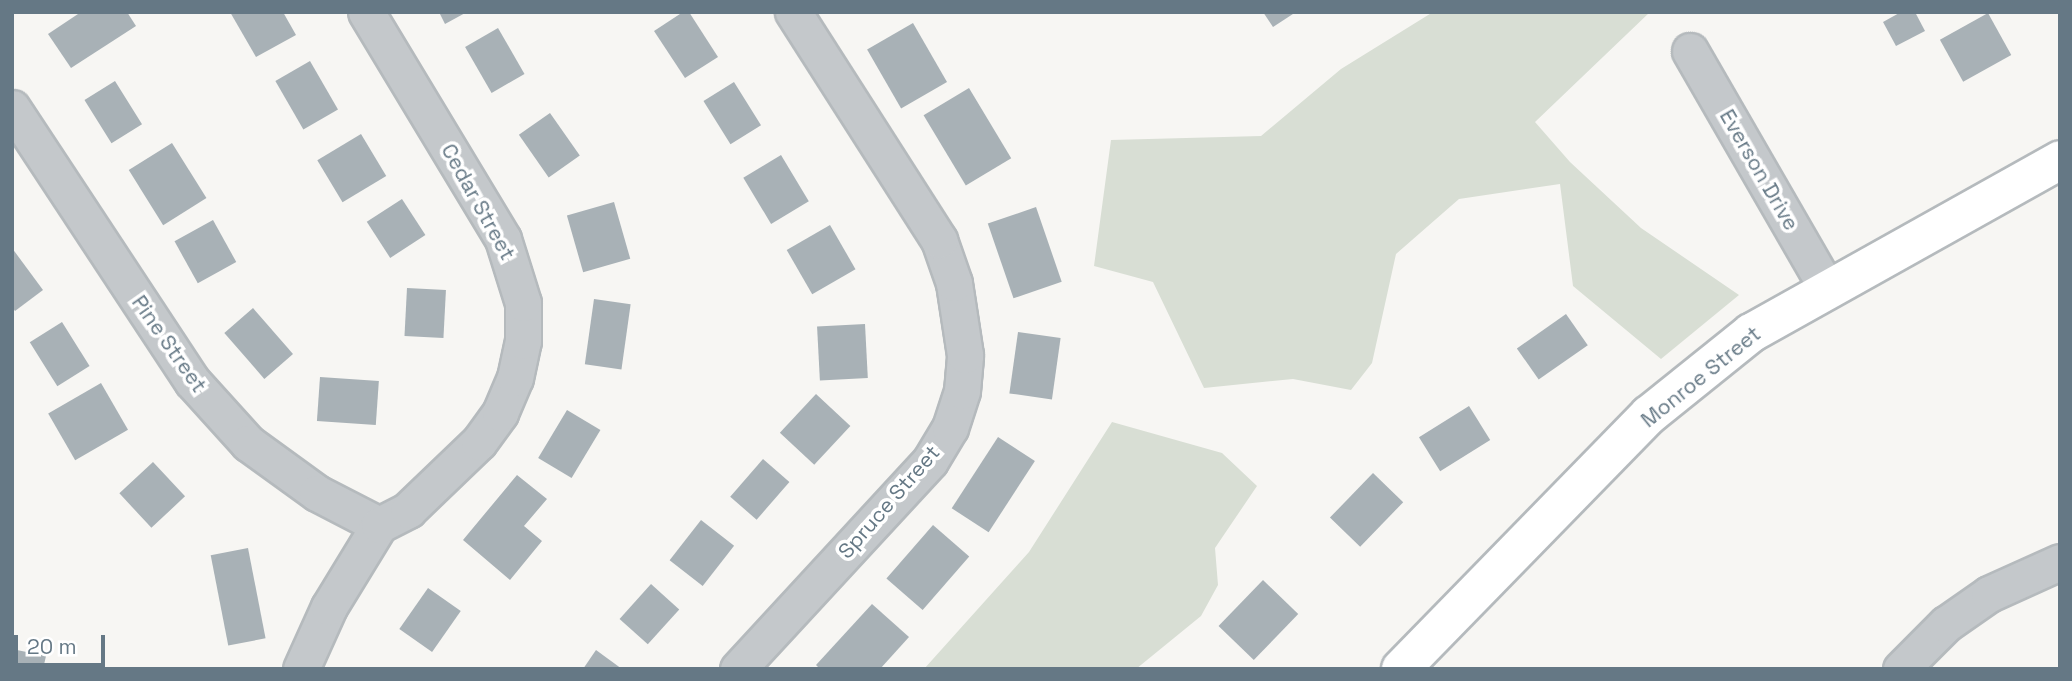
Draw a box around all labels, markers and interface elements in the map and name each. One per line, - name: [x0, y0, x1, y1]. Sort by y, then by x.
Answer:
- street label: Everson Drive: [1714, 105, 1804, 235]
- street label: Cedar Street: [436, 139, 520, 265]
- street label: Pine Street: [126, 291, 212, 397]
- street label: Monroe Street: [1636, 321, 1766, 433]
- street label: Spruce Street: [833, 440, 945, 564]
- scale bar: [18, 622, 108, 666]
- text: 20 m: [27, 633, 77, 660]

